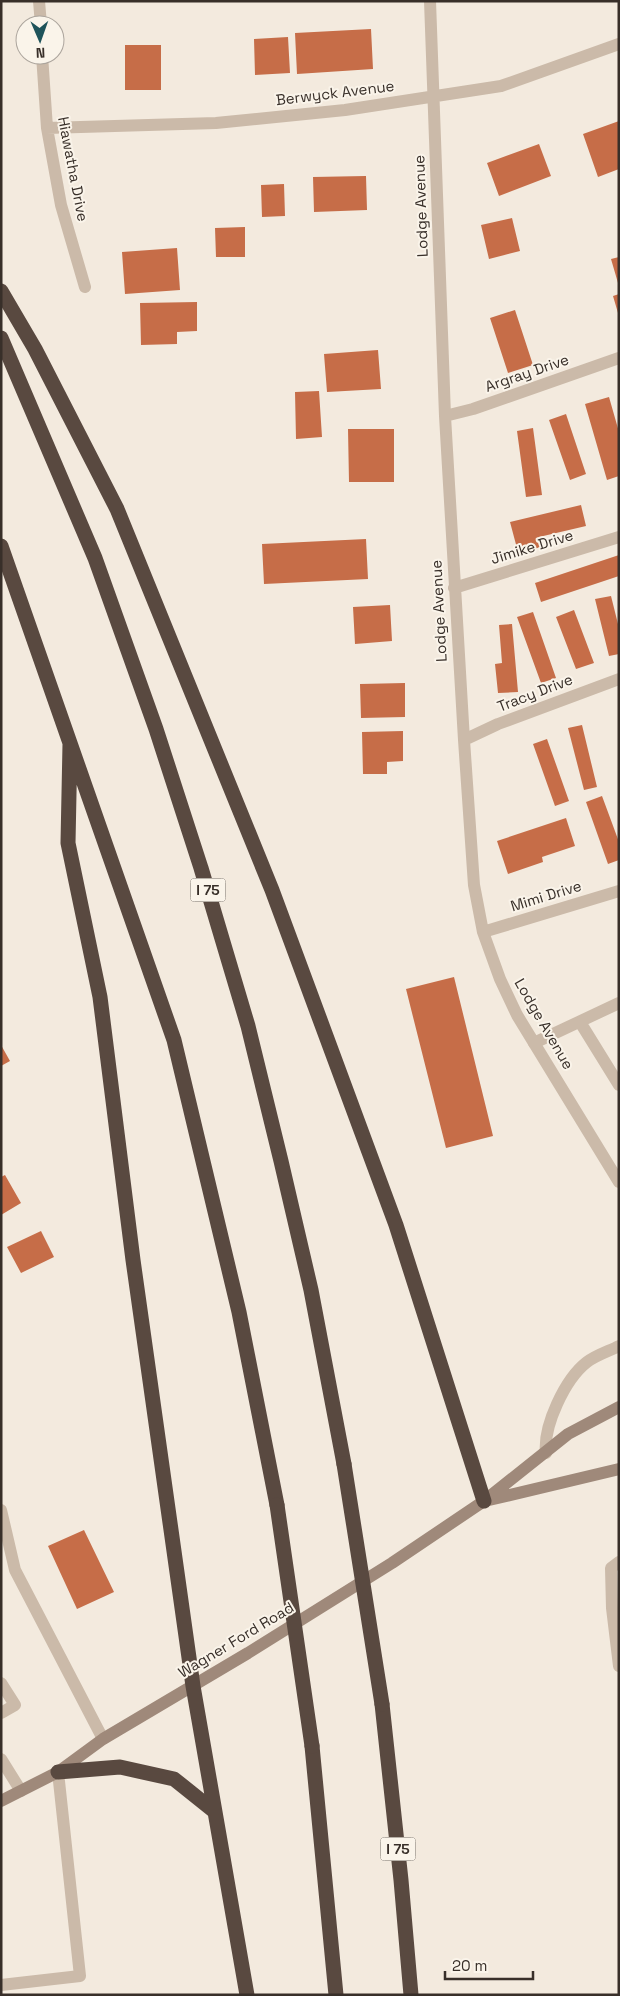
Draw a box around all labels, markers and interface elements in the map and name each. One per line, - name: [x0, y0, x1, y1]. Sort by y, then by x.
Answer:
- north arrow: [15, 15, 65, 65]
- text: N: [35, 44, 45, 62]
- street label: Berwyck Avenue: [275, 76, 395, 109]
- street label: Hiawatha Drive: [54, 115, 93, 223]
- street label: Lodge Avenue: [409, 154, 432, 257]
- street label: Argray Drive: [482, 349, 571, 396]
- street label: Jimike Drive: [488, 525, 576, 568]
- street label: Lodge Avenue: [426, 559, 451, 663]
- street label: Tracy Drive: [494, 669, 575, 716]
- street label: Mimi Drive: [508, 876, 584, 915]
- road number: I 75: [190, 878, 226, 902]
- street label: Lodge Avenue: [511, 975, 578, 1073]
- street label: Wagner Ford Road: [174, 1598, 297, 1682]
- road number: I 75: [380, 1838, 416, 1860]
- scale bar: [445, 1948, 532, 1980]
- text: 20 m: [452, 1956, 487, 1975]

